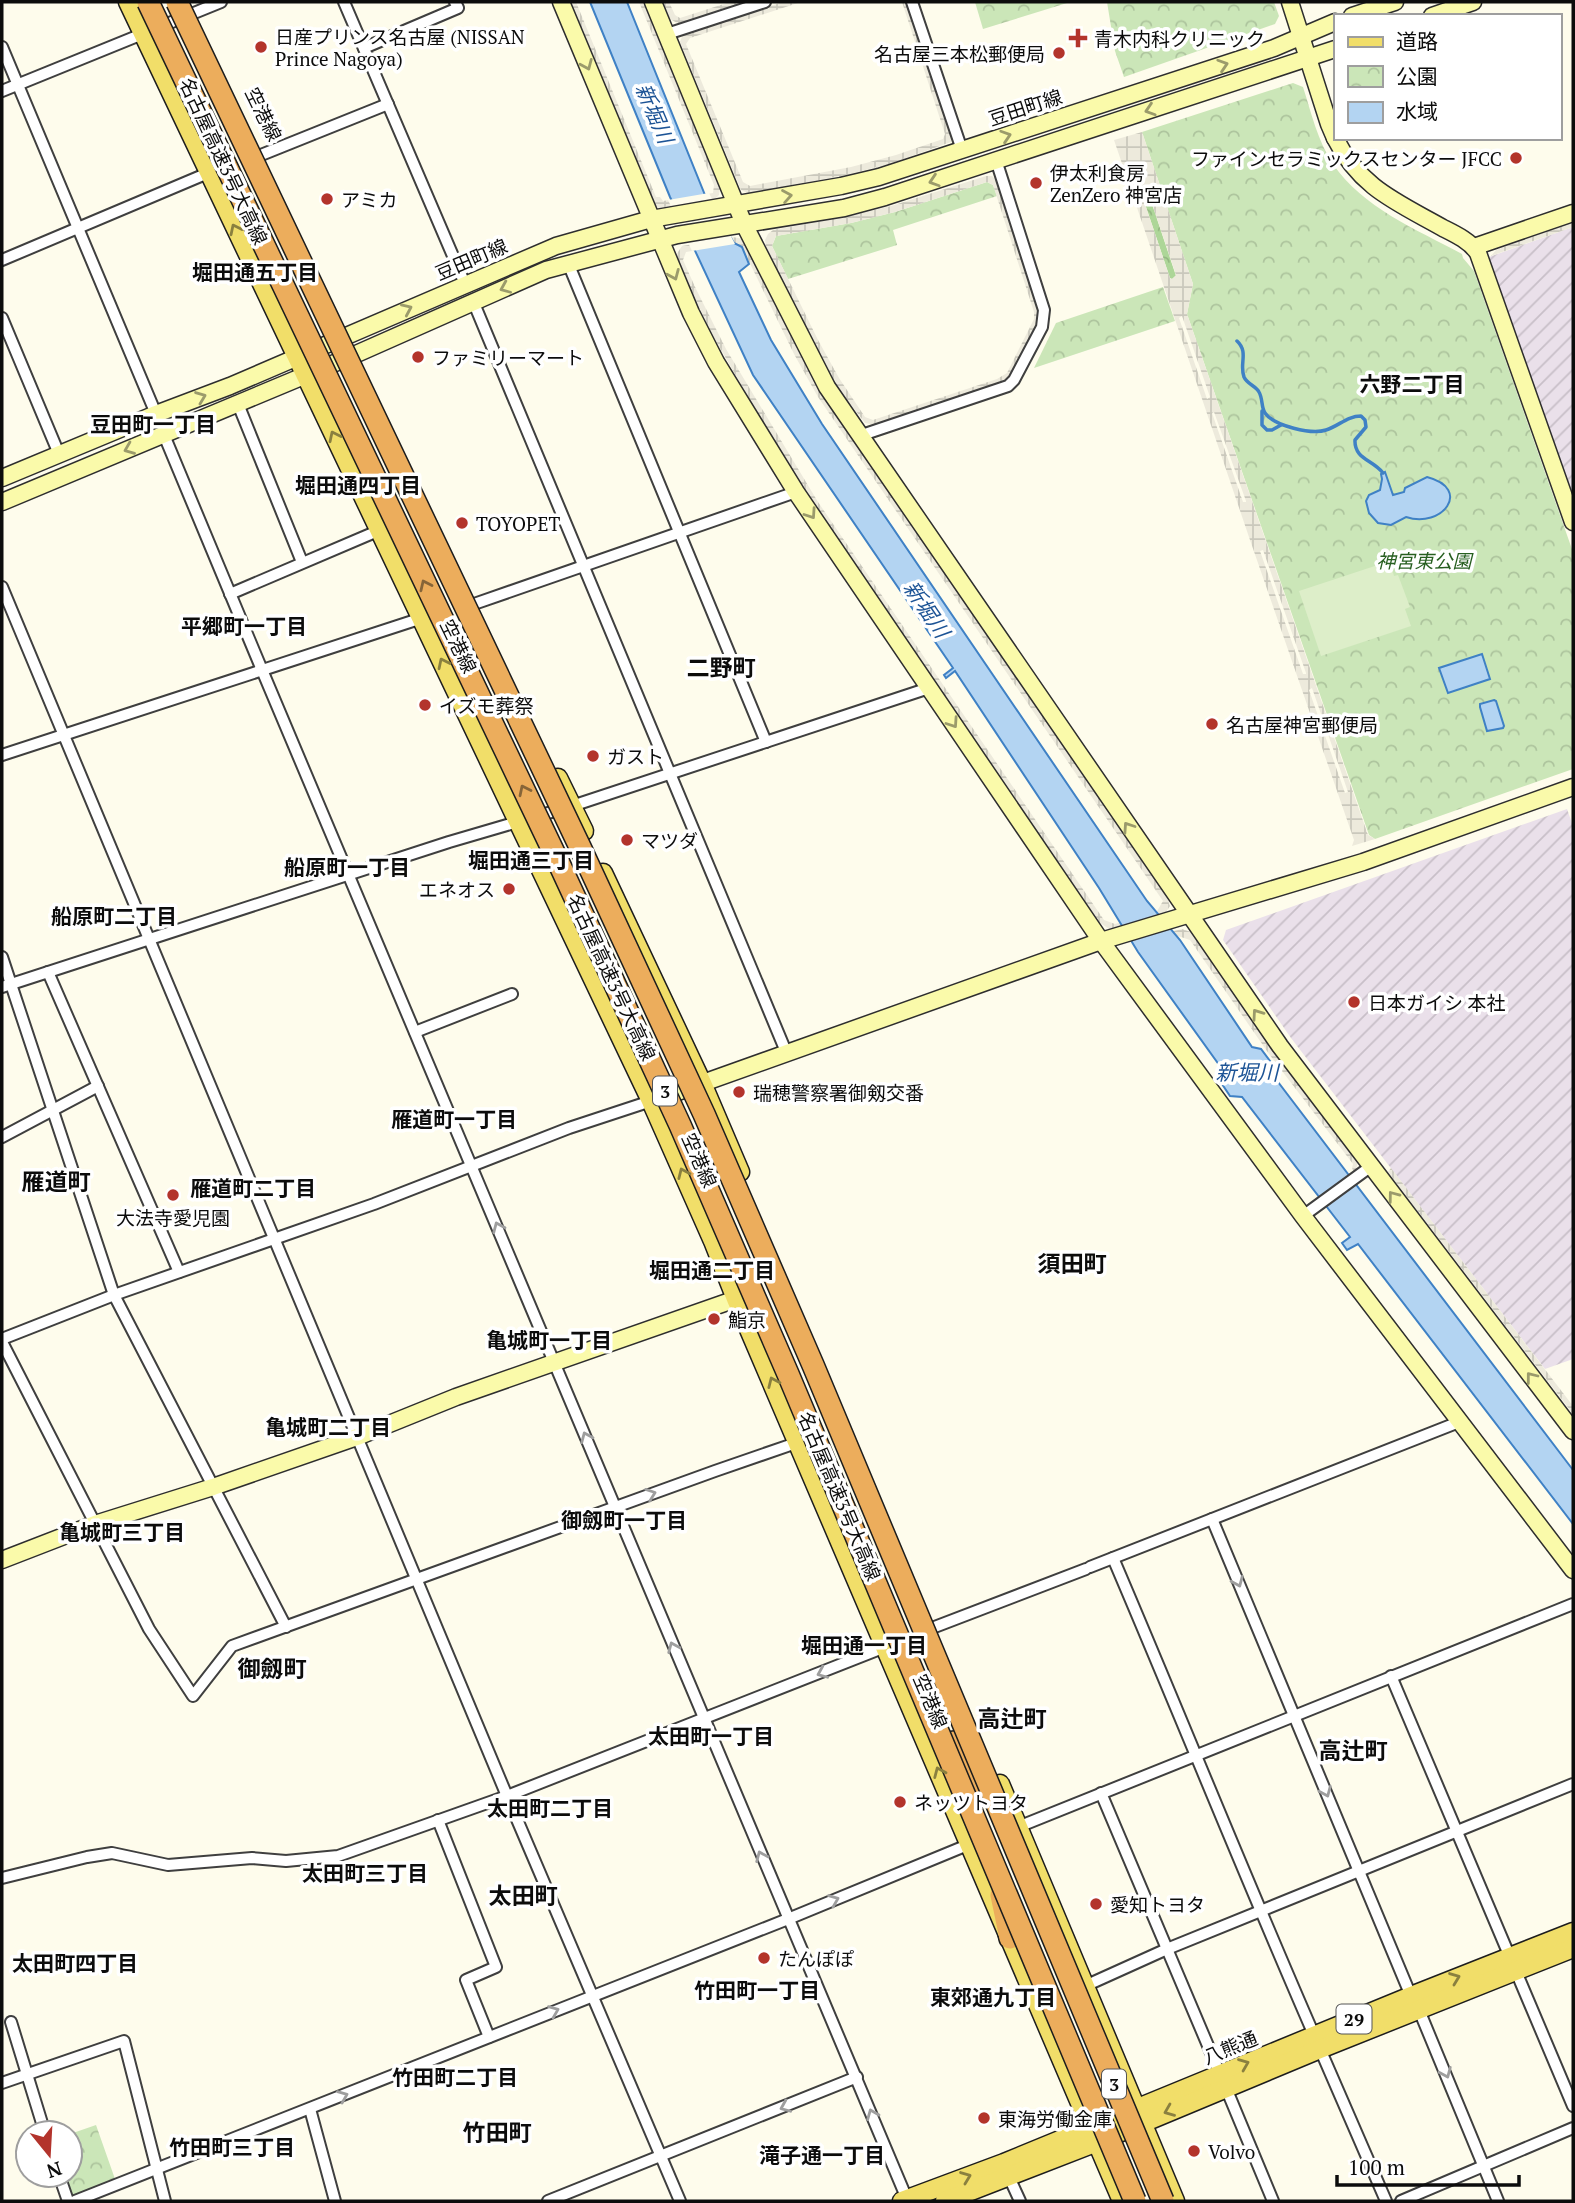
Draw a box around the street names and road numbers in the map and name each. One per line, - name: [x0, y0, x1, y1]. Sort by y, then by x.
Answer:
- street label: 名古屋高速3号大高線: [174, 74, 274, 248]
- street label: 空港線: [240, 83, 288, 145]
- street label: 豆田町線: [985, 83, 1065, 131]
- street label: 豆田町線: [431, 233, 511, 285]
- street label: 空港線: [435, 615, 483, 677]
- street label: 名古屋高速3号大高線: [562, 890, 662, 1064]
- road number: 3: [653, 1076, 677, 1106]
- street label: 空港線: [677, 1129, 723, 1191]
- street label: 名古屋高速3号大高線: [793, 1408, 887, 1584]
- street label: 空港線: [908, 1670, 954, 1732]
- road number: 29: [1336, 2005, 1372, 2034]
- street label: 八熊通: [1199, 2025, 1261, 2069]
- road number: 3: [1102, 2070, 1126, 2098]

